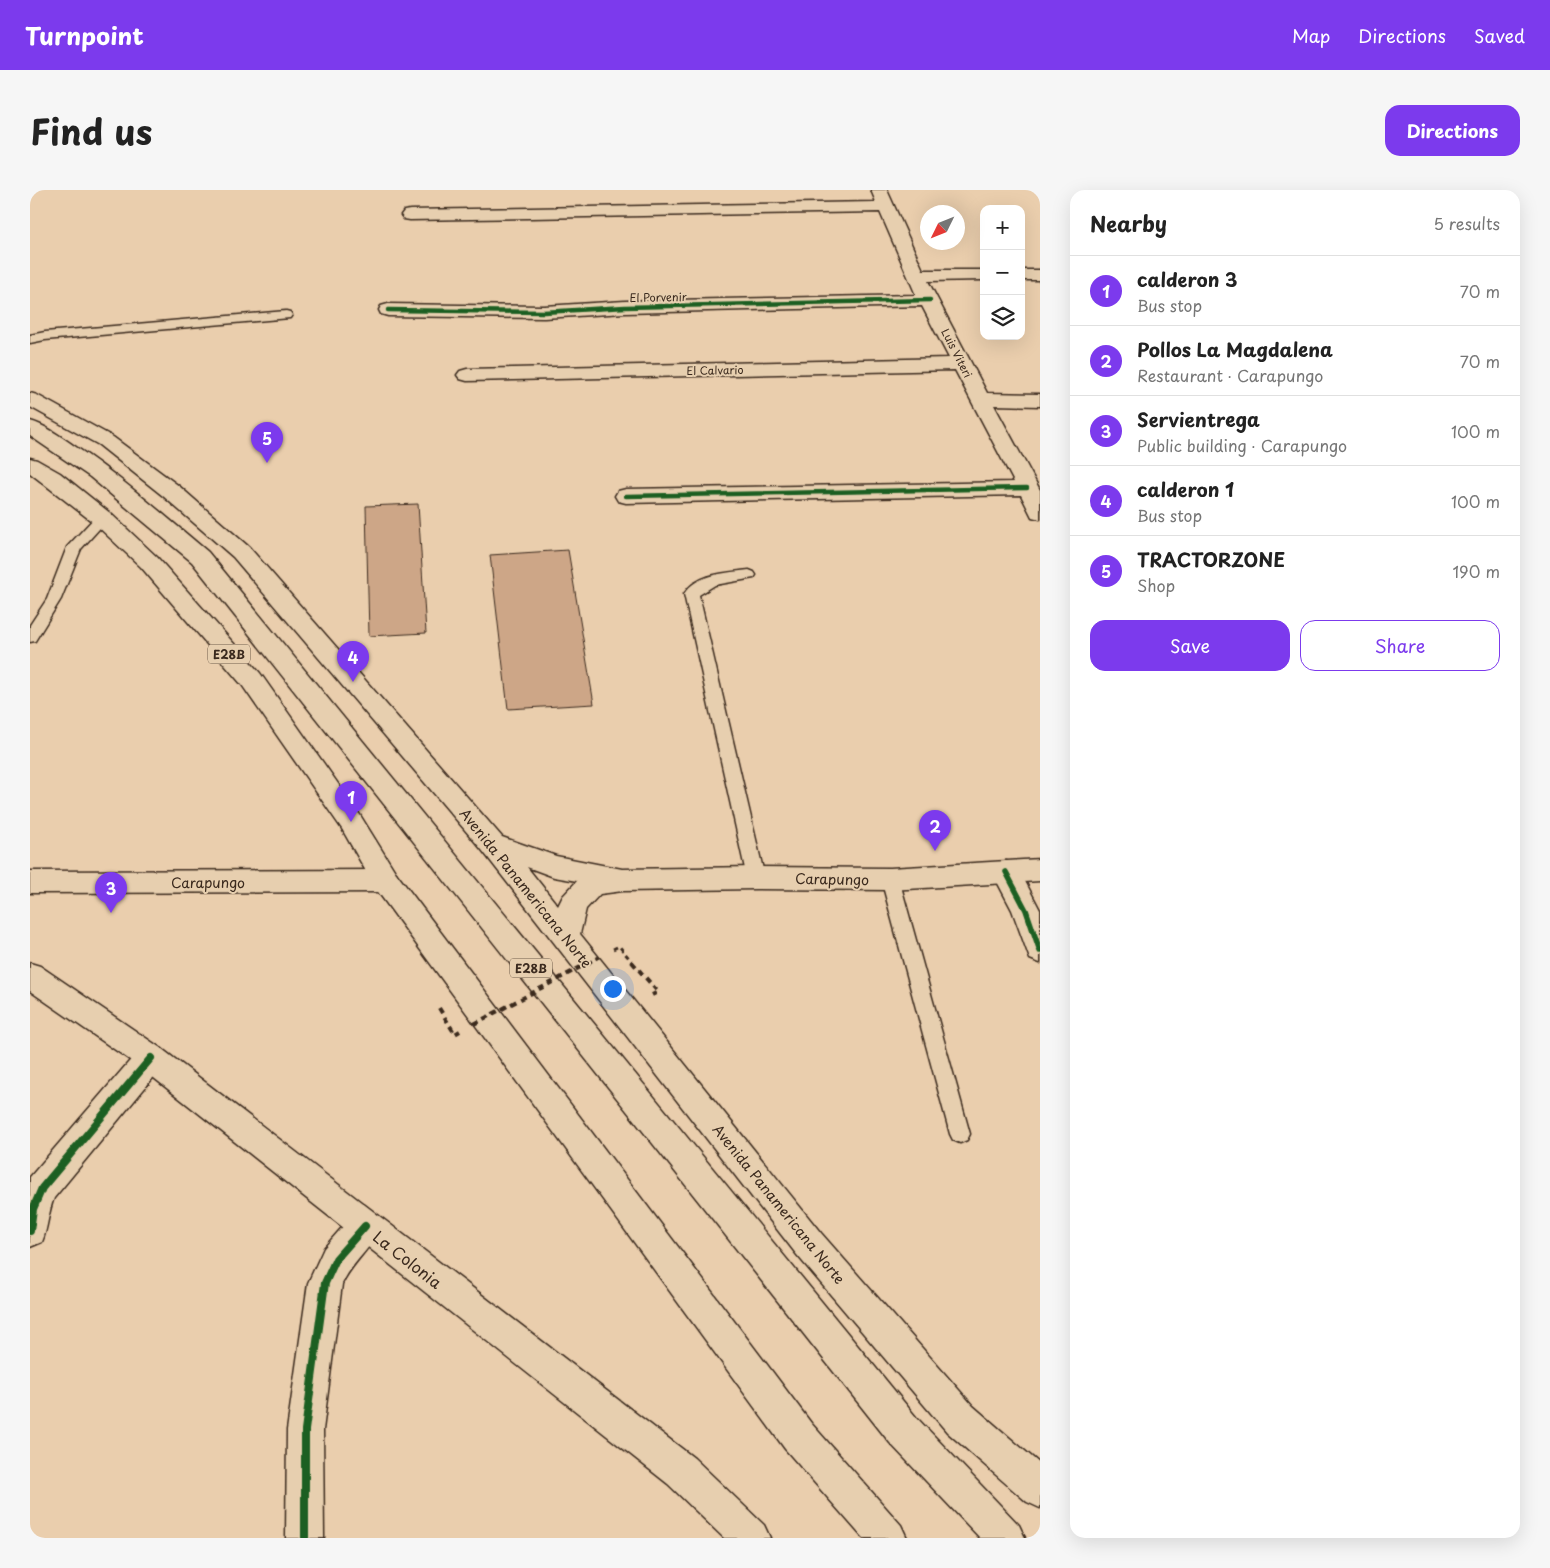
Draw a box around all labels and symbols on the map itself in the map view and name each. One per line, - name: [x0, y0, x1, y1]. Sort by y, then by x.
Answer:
- north arrow: [920, 205, 965, 250]
- street label: El Porvenir: [629, 288, 687, 306]
- street label: Luis Viteri: [937, 325, 977, 381]
- street label: El Calvario: [686, 361, 744, 379]
- pin: 5: [251, 422, 283, 463]
- pin: 4: [337, 641, 369, 682]
- road number: E28B: [208, 644, 250, 664]
- pin: 1: [335, 781, 367, 822]
- street label: Avenida Panamericana Norte: [455, 804, 597, 972]
- pin: 2: [919, 810, 951, 851]
- street label: Carapungo: [795, 868, 869, 890]
- pin: 3: [95, 872, 127, 913]
- street label: Carapungo: [171, 872, 245, 893]
- road number: E28B: [510, 958, 552, 978]
- your location: [600, 976, 626, 1002]
- street label: Avenida Panamericana Norte: [708, 1120, 850, 1288]
- street label: La Colonia: [368, 1224, 448, 1294]

